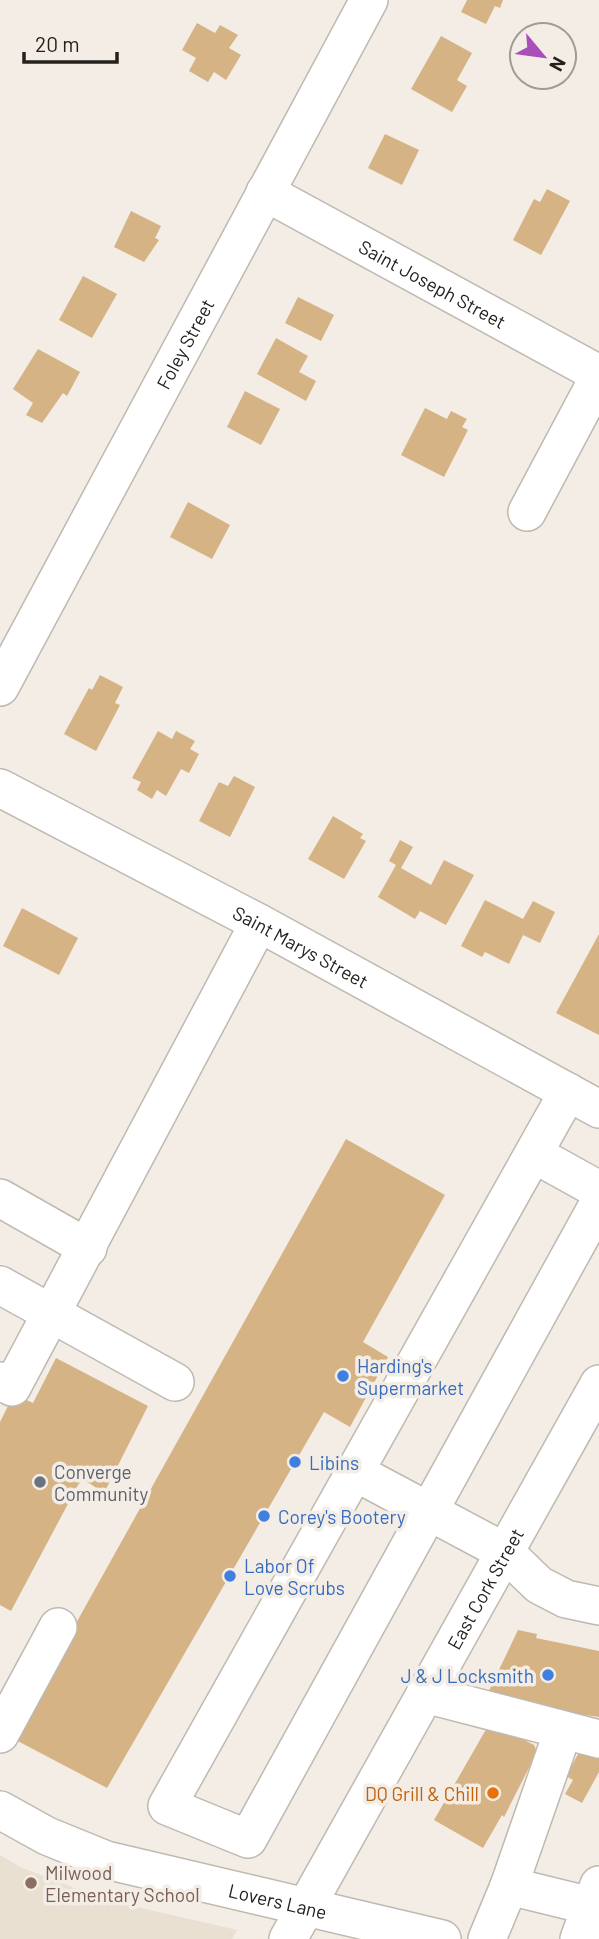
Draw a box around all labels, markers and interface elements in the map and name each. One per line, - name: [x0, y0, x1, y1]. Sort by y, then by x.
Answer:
- scale bar: [24, 21, 117, 65]
- north arrow: [508, 21, 578, 91]
- text: 20 m: [35, 31, 80, 56]
- text: N: [545, 53, 571, 76]
- street label: Saint Joseph Street: [355, 234, 510, 333]
- street label: Foley Street: [151, 294, 218, 393]
- street label: Saint Marys Street: [229, 900, 373, 992]
- place label: Harding's Supermarket: [357, 1354, 464, 1399]
- marker: Harding's Supermarket: [335, 1368, 351, 1384]
- place label: Libins: [309, 1451, 359, 1474]
- marker: Libins: [287, 1454, 303, 1470]
- place label: Converge Community: [54, 1460, 148, 1505]
- marker: Converge Community: [32, 1474, 48, 1490]
- place label: Corey's Bootery: [278, 1505, 406, 1528]
- marker: Corey's Bootery: [256, 1508, 272, 1524]
- street label: East Cork Street: [441, 1524, 528, 1653]
- place label: Labor Of Love Scrubs: [244, 1554, 345, 1599]
- marker: Labor Of Love Scrubs: [222, 1568, 238, 1584]
- place label: J & J Locksmith: [401, 1664, 534, 1687]
- marker: J & J Locksmith: [540, 1667, 556, 1683]
- place label: DQ Grill & Chill: [365, 1782, 479, 1805]
- marker: DQ Grill & Chill: [485, 1785, 501, 1801]
- place label: Milwood Elementary School: [45, 1861, 200, 1906]
- marker: Milwood Elementary School: [23, 1875, 39, 1891]
- street label: Lovers Lane: [227, 1878, 329, 1923]

